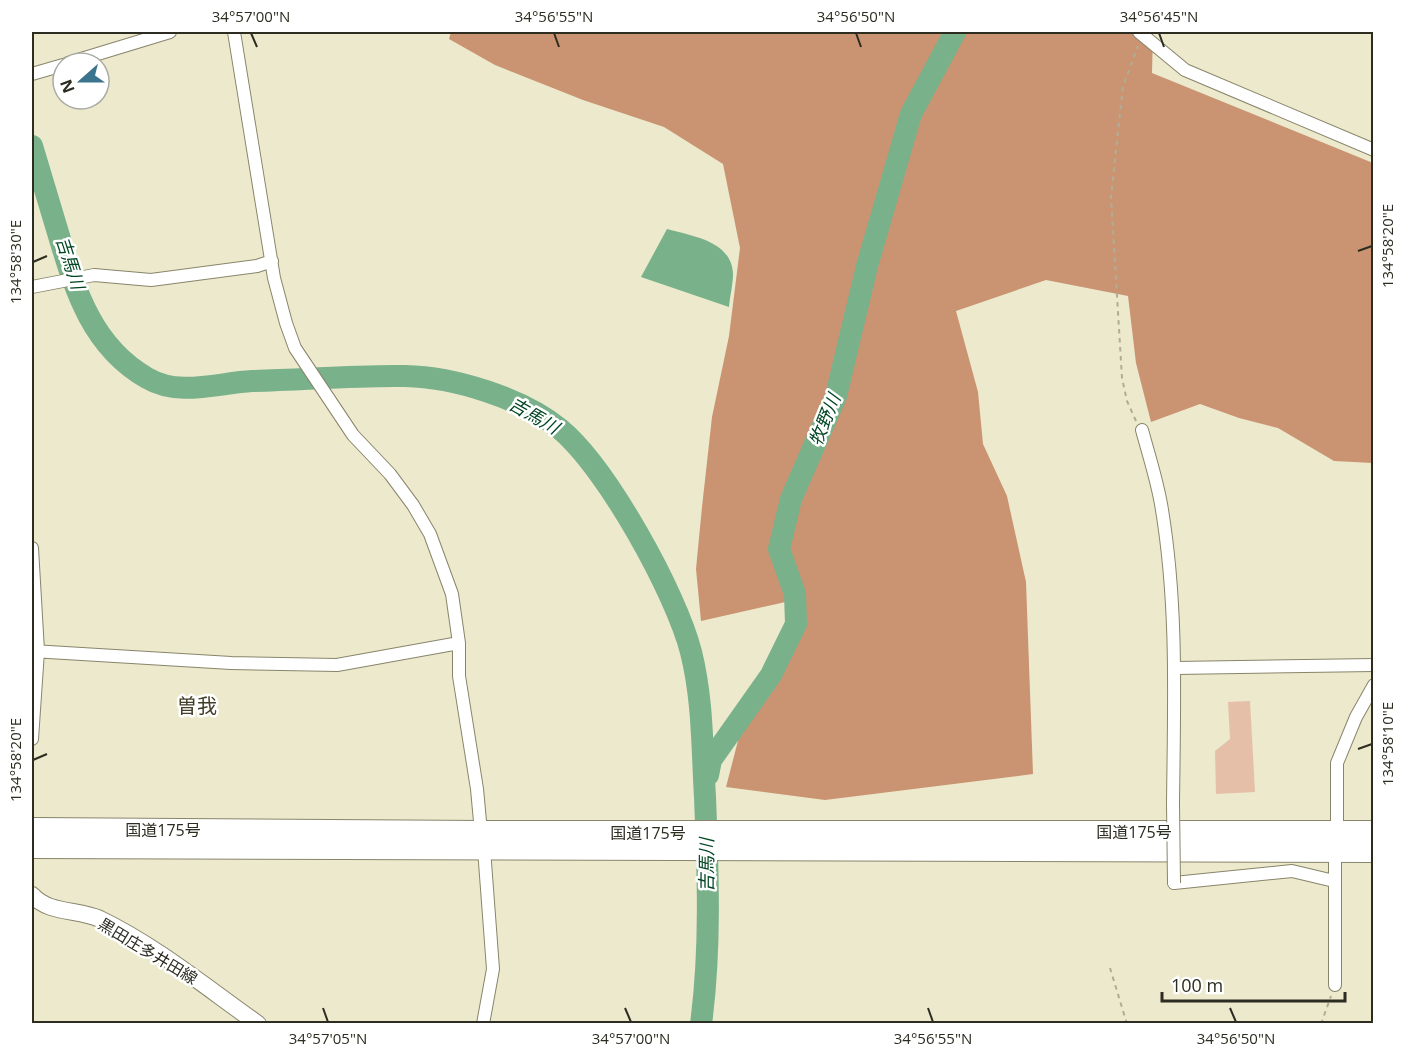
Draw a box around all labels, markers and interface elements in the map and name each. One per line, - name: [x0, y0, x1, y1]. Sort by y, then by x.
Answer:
- text: 34°57'00"N: [212, 6, 290, 26]
- text: 34°56'55"N: [515, 6, 593, 26]
- text: 34°56'50"N: [817, 6, 895, 26]
- text: 34°56'45"N: [1120, 6, 1198, 26]
- north arrow: [51, 51, 111, 111]
- text: N: [54, 76, 80, 96]
- text: 134°58'20"E: [1377, 204, 1397, 288]
- text: 134°58'30"E: [5, 220, 25, 304]
- water label: 吉馬川: [51, 233, 91, 294]
- water label: 牧野川: [803, 388, 846, 449]
- water label: 吉馬川: [505, 391, 566, 440]
- district label: 曽我: [177, 692, 217, 719]
- text: 134°58'10"E: [1377, 702, 1397, 786]
- text: 134°58'20"E: [5, 718, 25, 802]
- street label: 国道175号: [125, 819, 201, 841]
- street label: 国道175号: [1096, 821, 1172, 843]
- street label: 国道175号: [610, 822, 686, 844]
- water label: 吉馬川: [694, 836, 718, 892]
- street label: 黒田庄多井田線: [94, 913, 202, 989]
- scale bar: [1162, 965, 1345, 1003]
- text: 100 m: [1171, 973, 1223, 997]
- text: 34°57'05"N: [289, 1028, 367, 1048]
- text: 34°57'00"N: [592, 1028, 670, 1048]
- text: 34°56'55"N: [894, 1028, 972, 1048]
- text: 34°56'50"N: [1197, 1028, 1275, 1048]

